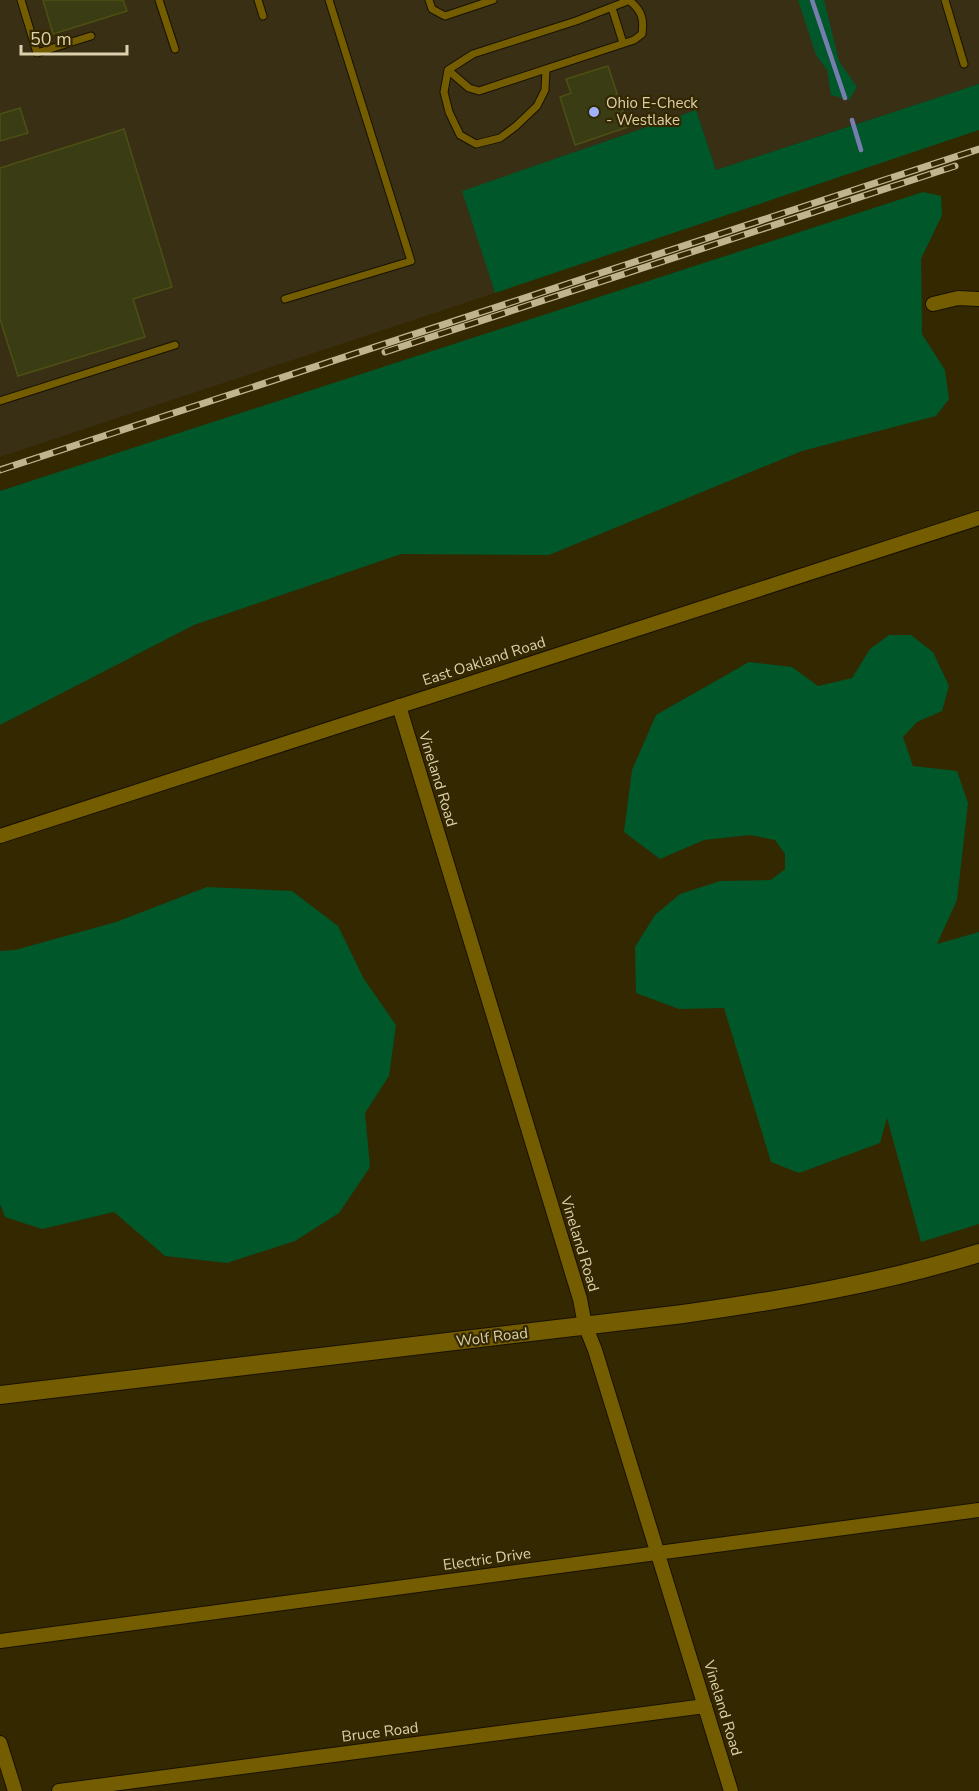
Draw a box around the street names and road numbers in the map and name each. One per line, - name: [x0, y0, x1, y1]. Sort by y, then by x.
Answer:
- street label: East Oakland Road: [420, 632, 548, 690]
- street label: Vineland Road: [414, 728, 462, 829]
- street label: Vineland Road: [556, 1193, 604, 1294]
- street label: Wolf Road: [455, 1323, 529, 1351]
- street label: Electric Drive: [442, 1543, 532, 1575]
- street label: Vineland Road: [699, 1657, 747, 1758]
- street label: Bruce Road: [340, 1717, 420, 1747]

